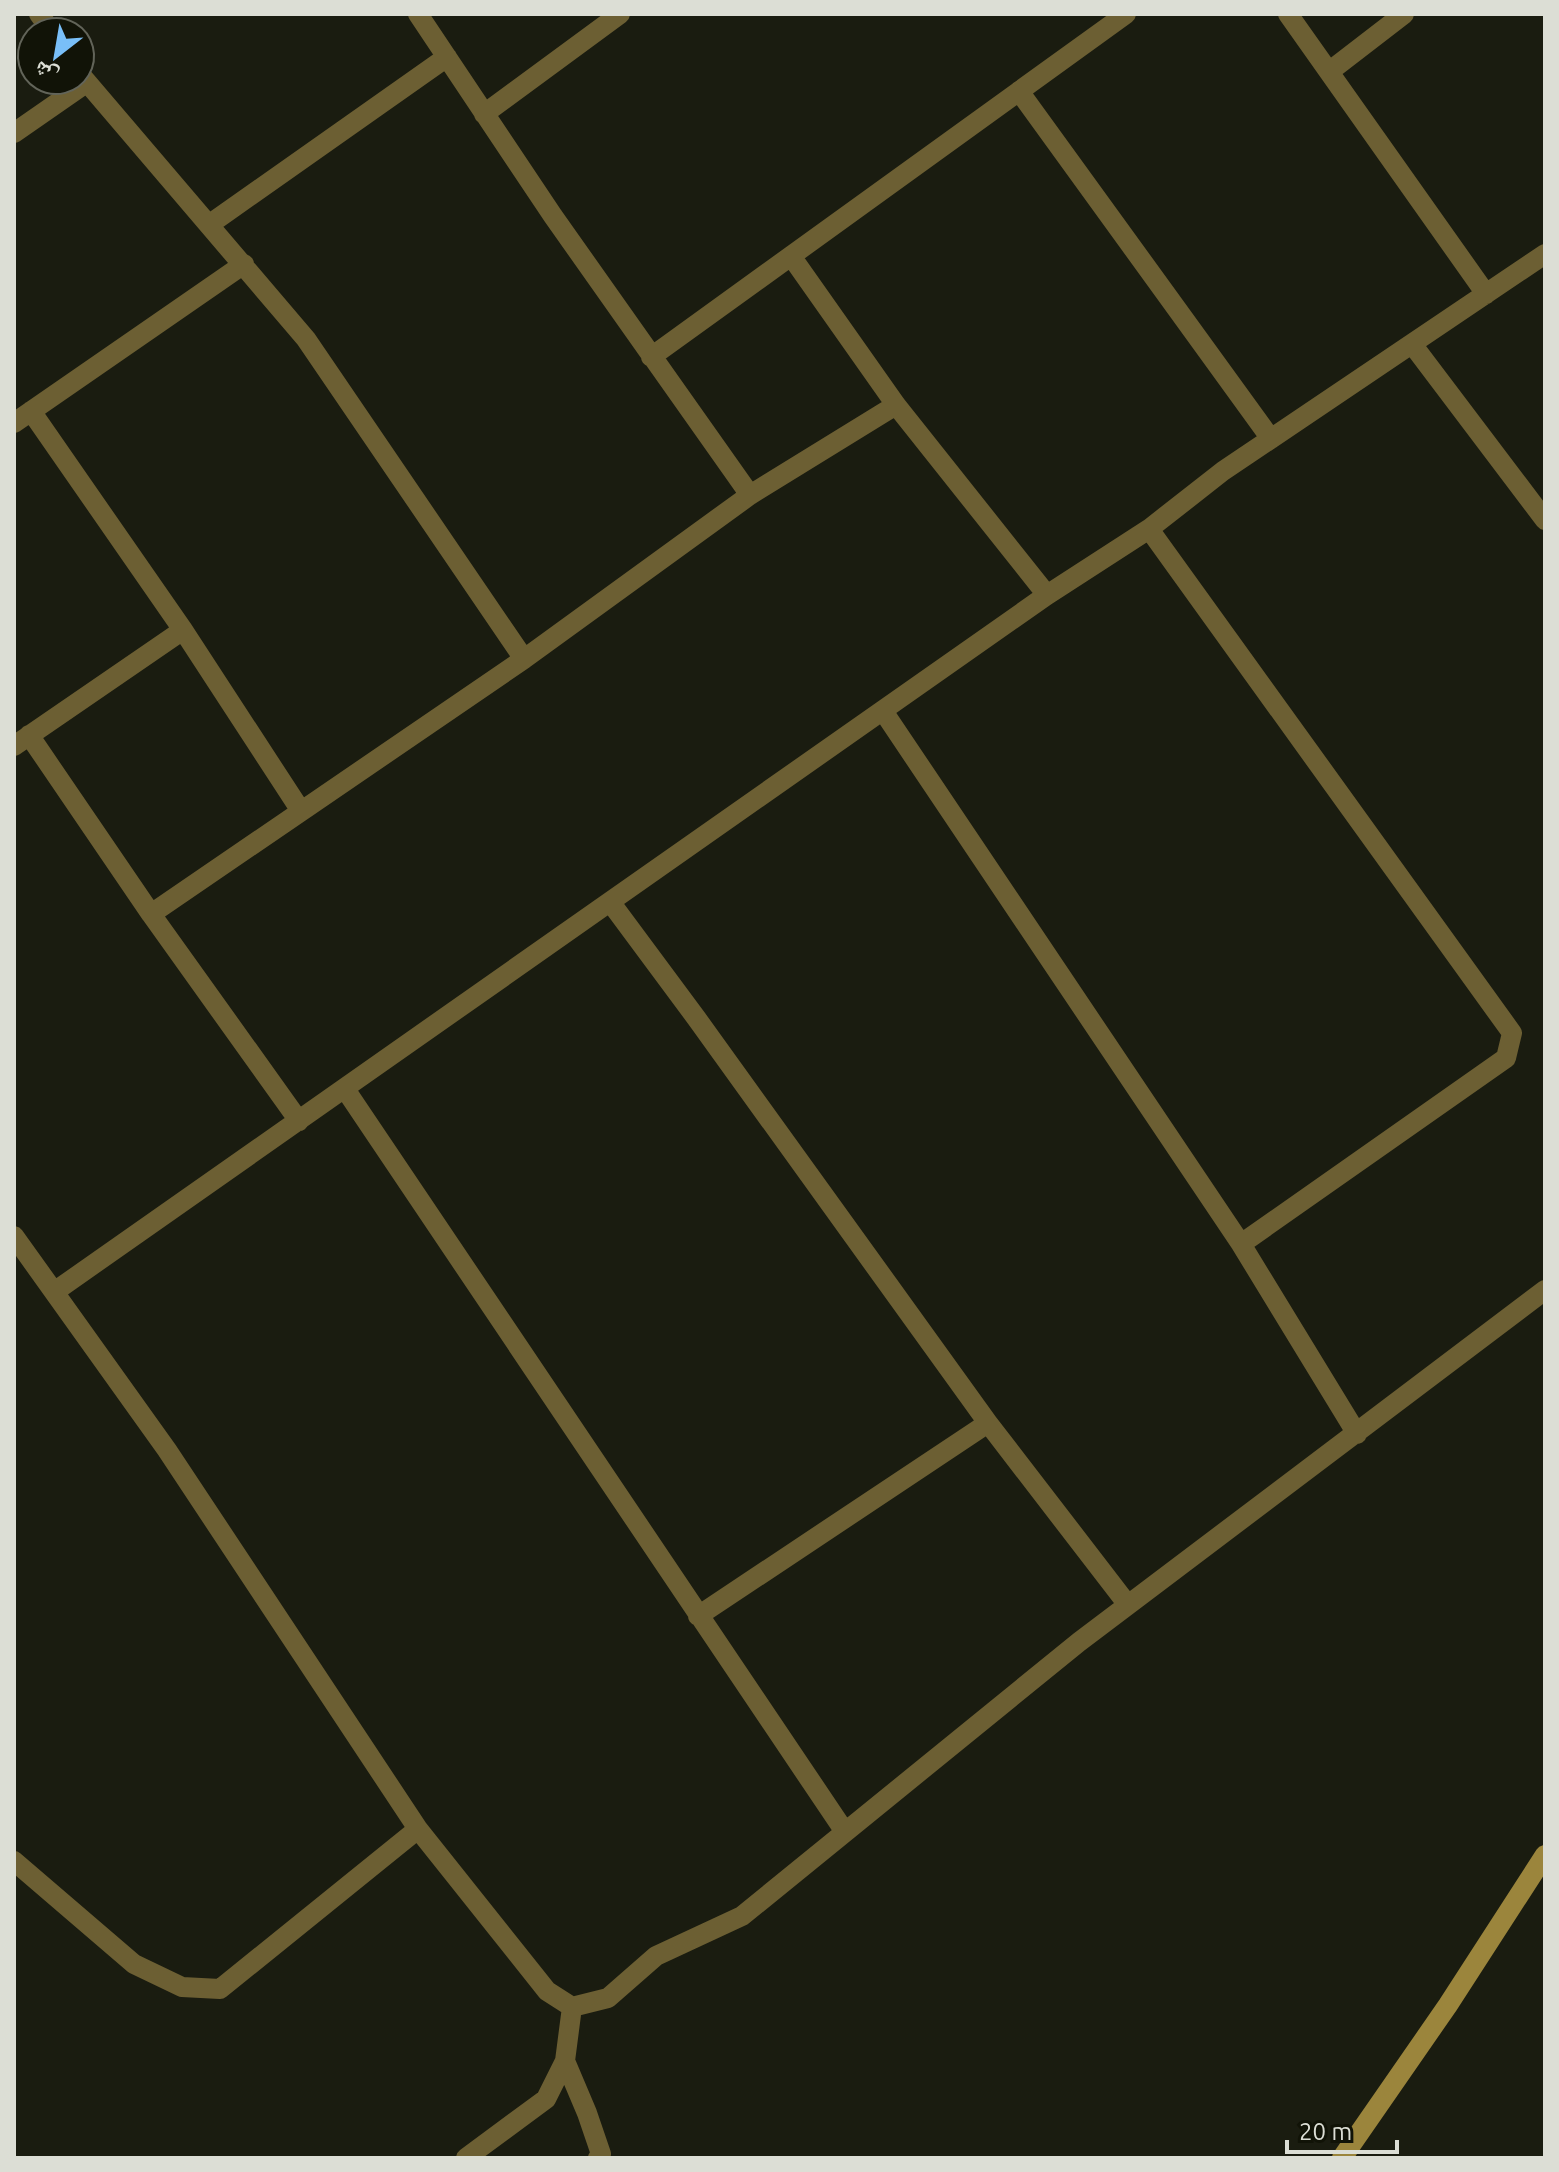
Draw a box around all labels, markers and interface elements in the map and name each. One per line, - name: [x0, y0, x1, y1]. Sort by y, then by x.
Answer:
- north arrow: [16, 16, 96, 96]
- text: ش: [29, 55, 63, 90]
- scale bar: [1287, 2104, 1397, 2154]
- text: 20 m: [1299, 2118, 1352, 2145]

